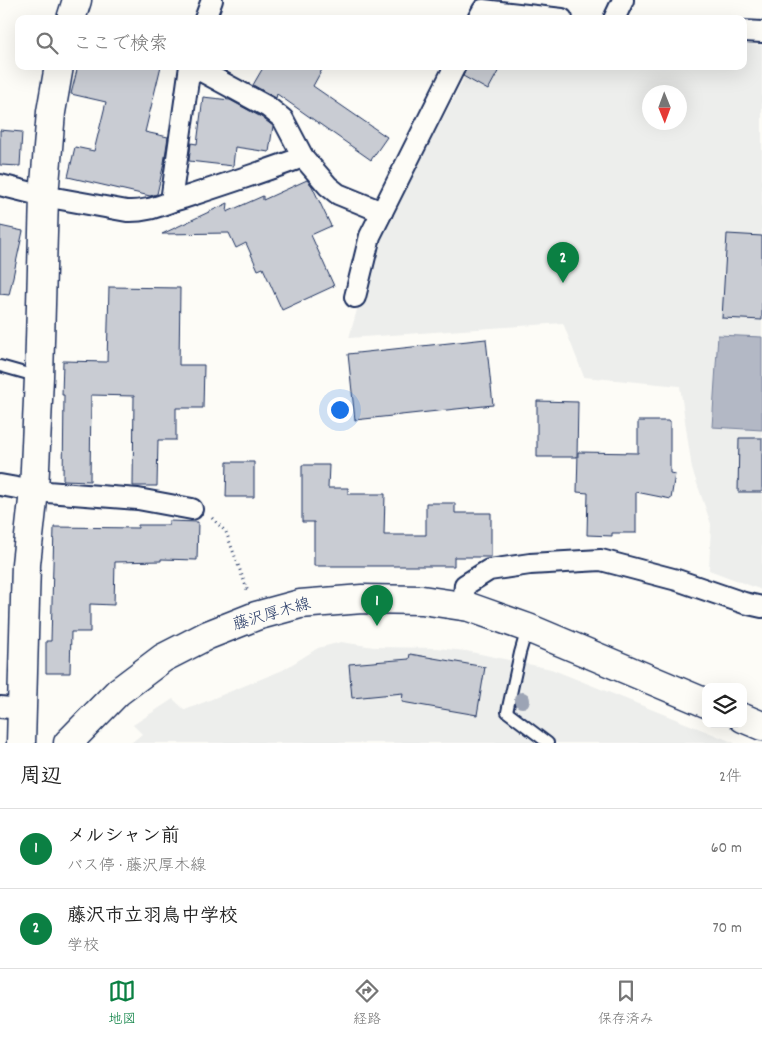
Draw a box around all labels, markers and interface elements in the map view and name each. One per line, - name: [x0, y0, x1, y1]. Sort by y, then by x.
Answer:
- search box: [15, 15, 747, 70]
- icon: search: [33, 29, 61, 57]
- text: ここで検索: [73, 32, 168, 59]
- north arrow: [642, 85, 687, 130]
- pin: 2: [547, 242, 579, 283]
- your location: [327, 397, 353, 423]
- pin: 1: [361, 585, 393, 626]
- street label: 藤沢厚木線: [230, 593, 314, 637]
- map controls: [702, 683, 747, 728]
- button: layers: [702, 683, 747, 728]
- text: 周辺: [20, 763, 62, 793]
- text: 2件: [719, 766, 742, 789]
- text: メルシャン前: [67, 824, 180, 851]
- text: 1: [34, 837, 38, 860]
- text: 60 m: [711, 837, 742, 860]
- text: バス停 · 藤沢厚木線: [67, 855, 206, 878]
- text: 藤沢市立羽鳥中学校: [67, 904, 238, 931]
- text: 2: [33, 917, 40, 940]
- text: 70 m: [712, 917, 742, 940]
- text: 学校: [67, 935, 99, 958]
- tab: 地図: [108, 977, 136, 1030]
- tab: 経路: [353, 977, 381, 1030]
- tab: 保存済み: [598, 977, 654, 1030]

